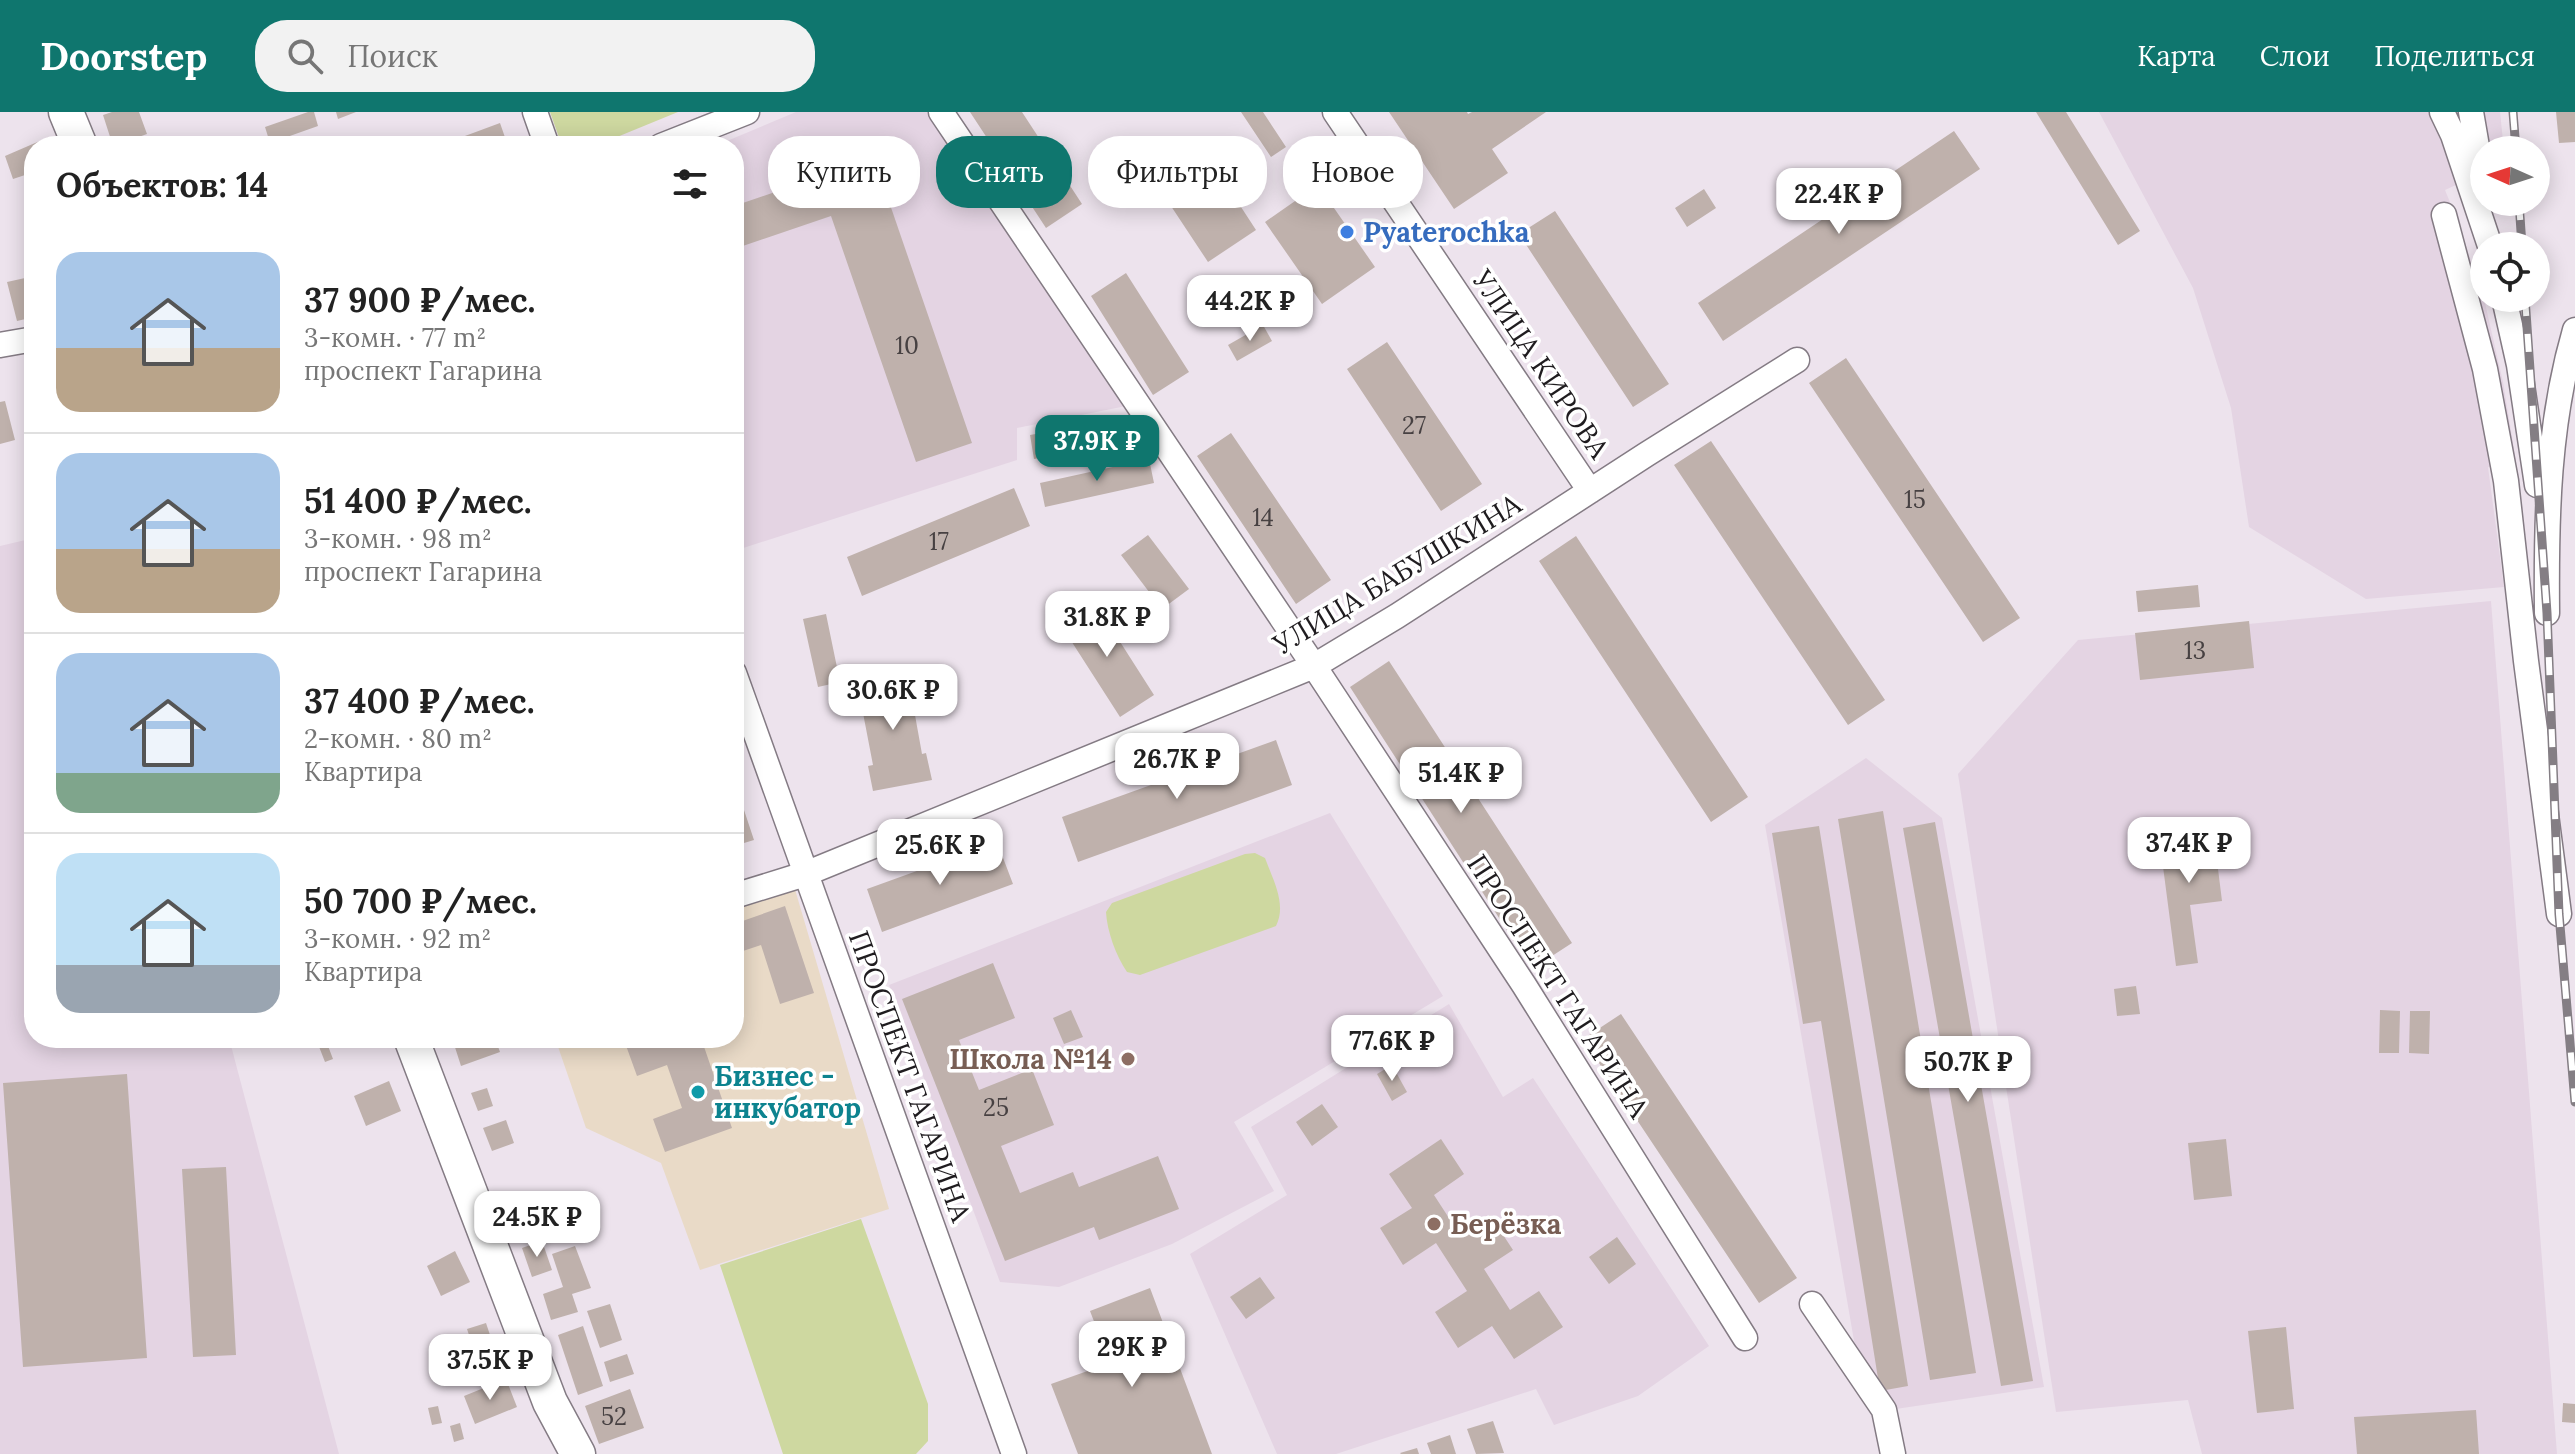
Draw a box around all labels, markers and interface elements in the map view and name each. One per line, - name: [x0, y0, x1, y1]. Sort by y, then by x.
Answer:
- search box: [255, 20, 815, 92]
- text: Doorstep: [40, 32, 207, 80]
- icon: search: [283, 34, 327, 78]
- text: Поиск: [347, 37, 438, 75]
- text: Карта: [2137, 38, 2216, 74]
- text: Слои: [2260, 38, 2330, 74]
- text: Поделиться: [2374, 38, 2535, 74]
- chip: Купить: [768, 136, 920, 208]
- chip: Снять: [936, 136, 1072, 208]
- chip: Фильтры: [1088, 136, 1267, 208]
- chip: Новое: [1283, 136, 1423, 208]
- north arrow: [2470, 136, 2550, 216]
- map controls: [2470, 136, 2550, 312]
- icon: filters: [668, 162, 712, 206]
- text: Объектов: 14: [56, 163, 268, 206]
- pin: 22.4K ₽: [1765, 168, 1913, 236]
- text: 22.4K ₽: [1794, 177, 1884, 210]
- place label: Pyaterochka: [1363, 214, 1530, 250]
- marker: Pyaterochka: [1338, 223, 1356, 241]
- button: locate: [2470, 232, 2550, 312]
- street label: УЛИЦА КИРОВА: [1464, 262, 1618, 466]
- pin: 44.2K ₽: [1176, 275, 1324, 343]
- text: 37 900 ₽/мес.: [304, 278, 536, 321]
- icon: home: [120, 284, 216, 380]
- text: 44.2K ₽: [1205, 284, 1295, 317]
- text: 3-комн. · 77 m²: [304, 321, 486, 354]
- house number: 10: [895, 330, 919, 361]
- text: проспект Гагарина: [304, 354, 542, 387]
- house number: 27: [1402, 410, 1426, 441]
- pin: 37.9K ₽: [1023, 415, 1171, 483]
- text: 37.9K ₽: [1053, 424, 1141, 457]
- text: 51 400 ₽/мес.: [304, 479, 532, 522]
- house number: 15: [1904, 484, 1926, 515]
- icon: home: [120, 485, 216, 581]
- street label: УЛИЦА БАБУШКИНА: [1266, 485, 1528, 663]
- house number: 14: [1252, 502, 1274, 533]
- text: 3-комн. · 98 m²: [304, 522, 492, 555]
- house number: 17: [929, 526, 949, 557]
- text: проспект Гагарина: [304, 555, 542, 588]
- pin: 31.8K ₽: [1033, 591, 1181, 659]
- text: 31.8K ₽: [1063, 600, 1151, 633]
- house number: 13: [2184, 635, 2206, 666]
- pin: 30.6K ₽: [819, 664, 967, 732]
- text: 30.6K ₽: [846, 673, 940, 706]
- text: 37 400 ₽/мес.: [304, 679, 535, 722]
- icon: home: [120, 685, 216, 781]
- text: 2-комн. · 80 m²: [304, 722, 492, 755]
- pin: 26.7K ₽: [1103, 733, 1251, 801]
- text: 26.7K ₽: [1133, 742, 1221, 775]
- pin: 51.4K ₽: [1387, 747, 1535, 815]
- text: Квартира: [304, 755, 422, 788]
- text: 51.4K ₽: [1418, 756, 1504, 789]
- pin: 37.4K ₽: [2115, 817, 2263, 885]
- pin: 25.6K ₽: [866, 819, 1014, 887]
- text: 37.4K ₽: [2146, 826, 2232, 859]
- text: 25.6K ₽: [895, 828, 985, 861]
- street label: ПРОСПЕКТ ГАГАРИНА: [1459, 848, 1657, 1125]
- text: 50 700 ₽/мес.: [304, 879, 537, 922]
- icon: home: [120, 885, 216, 981]
- text: 3-комн. · 92 m²: [304, 922, 491, 955]
- street label: ПРОСПЕКТ ГАГАРИНА: [841, 926, 980, 1227]
- text: Квартира: [304, 955, 422, 988]
- pin: 77.6K ₽: [1318, 1015, 1466, 1083]
- text: 77.6K ₽: [1349, 1024, 1435, 1057]
- pin: 50.7K ₽: [1894, 1036, 2042, 1104]
- place label: Школа №14: [949, 1041, 1112, 1077]
- text: 50.7K ₽: [1923, 1045, 2013, 1078]
- marker: Школа №14: [1119, 1050, 1137, 1068]
- place label: Бизнес - инкубатор: [714, 1058, 861, 1126]
- marker: Бизнес - инкубатор: [689, 1083, 707, 1101]
- house number: 25: [983, 1092, 1009, 1123]
- pin: 24.5K ₽: [463, 1191, 611, 1259]
- text: 24.5K ₽: [492, 1200, 582, 1233]
- place label: Берёзка: [1450, 1206, 1562, 1242]
- marker: Берёзка: [1425, 1215, 1443, 1233]
- pin: 29K ₽: [1076, 1321, 1188, 1389]
- text: 29K ₽: [1097, 1330, 1167, 1363]
- pin: 37.5K ₽: [416, 1334, 564, 1402]
- text: 37.5K ₽: [447, 1343, 533, 1376]
- house number: 52: [601, 1401, 627, 1432]

